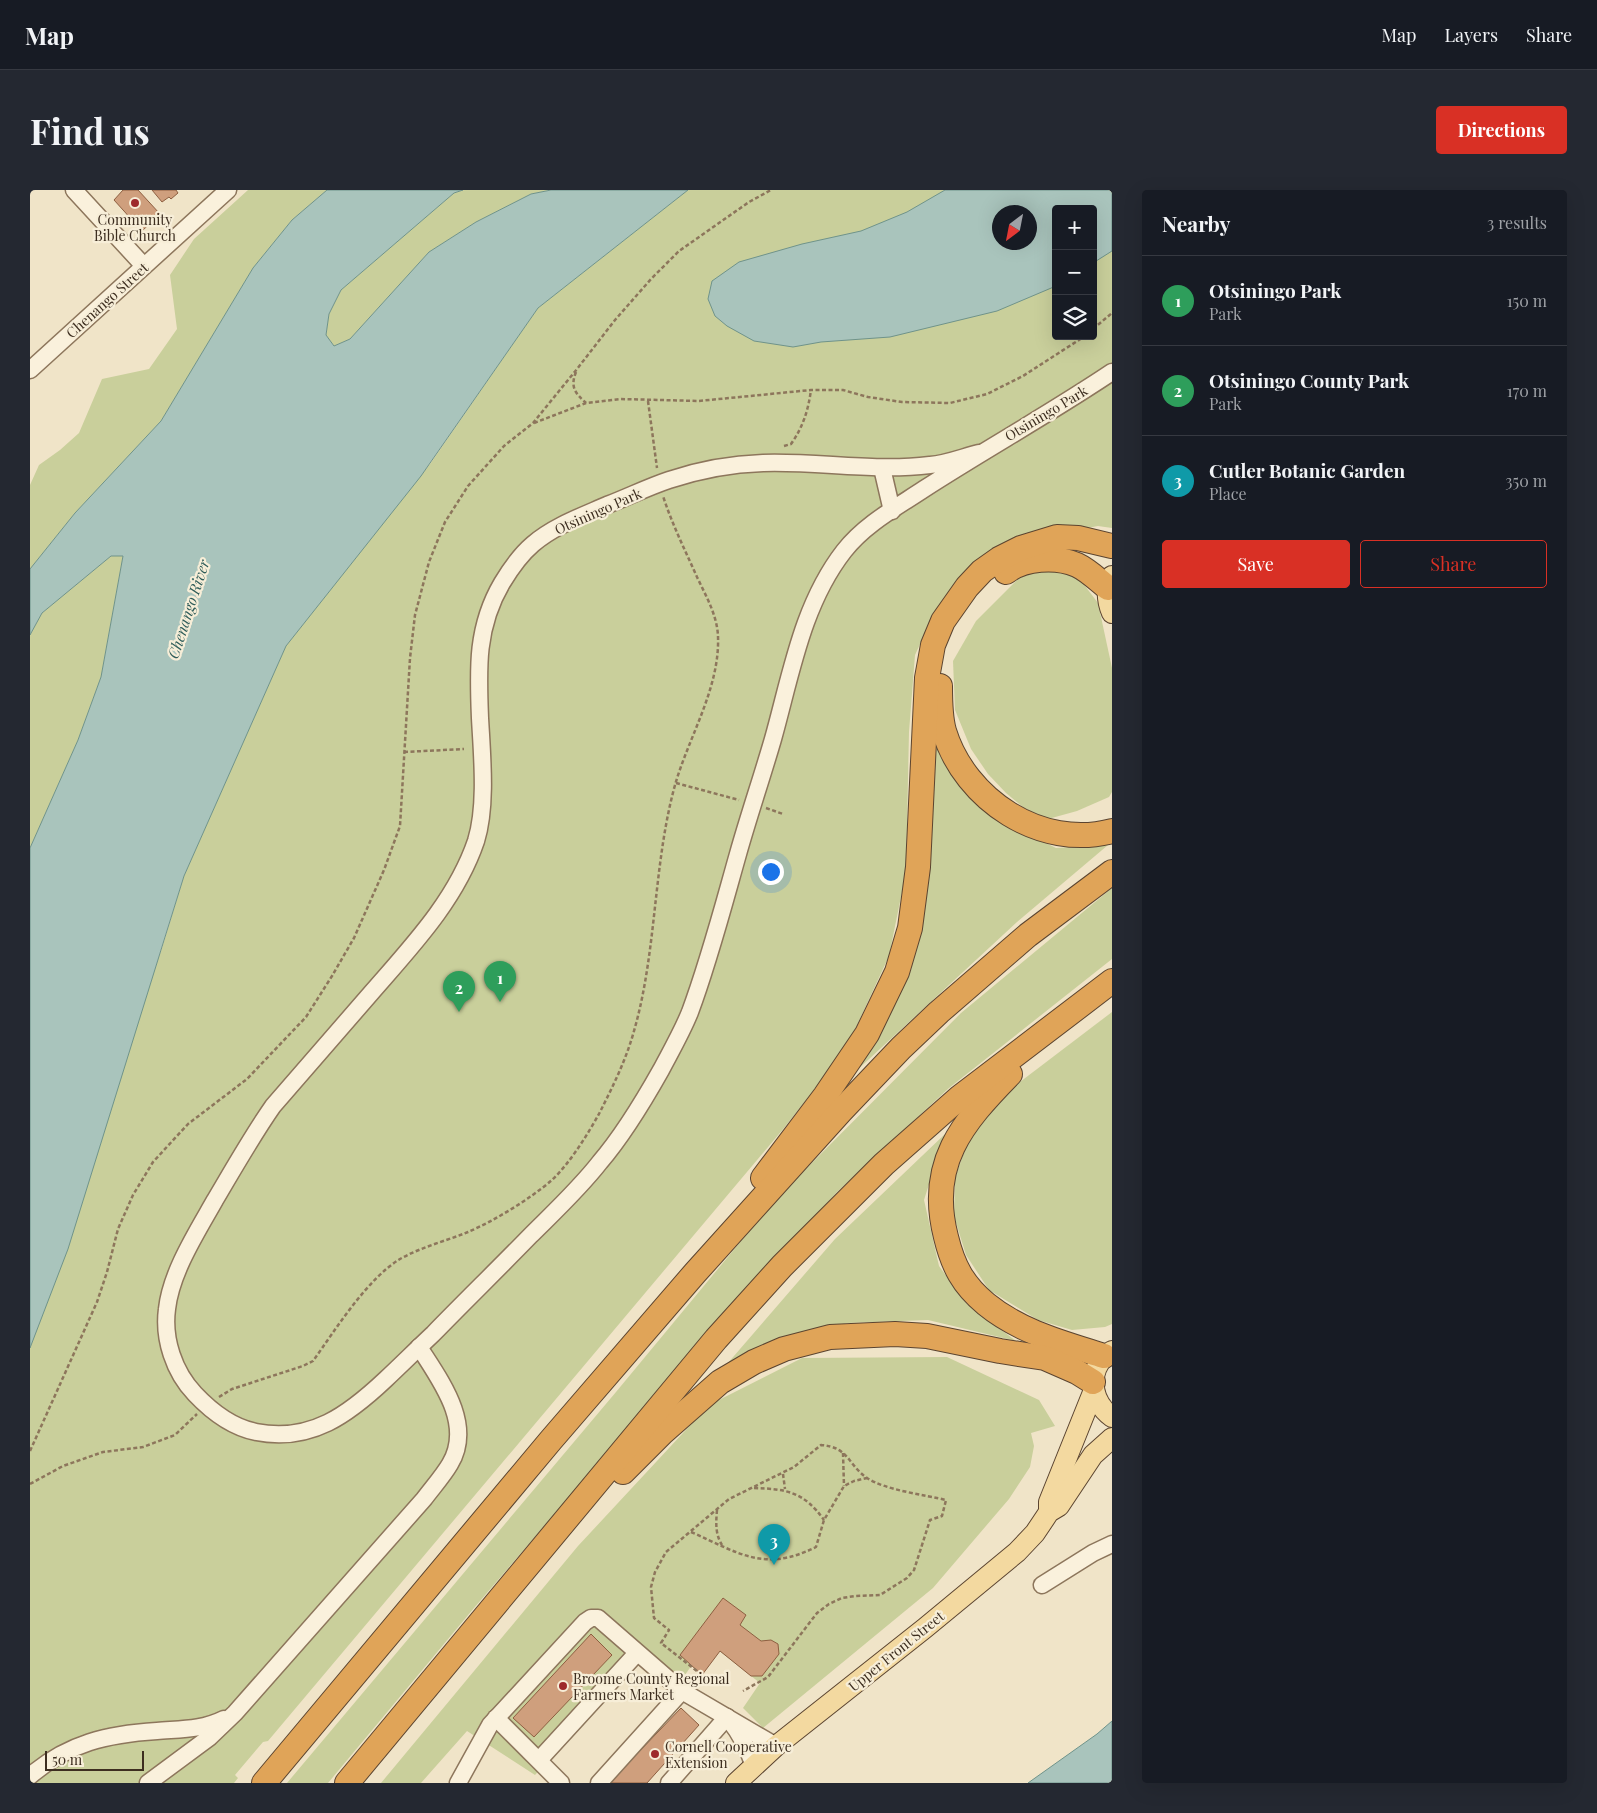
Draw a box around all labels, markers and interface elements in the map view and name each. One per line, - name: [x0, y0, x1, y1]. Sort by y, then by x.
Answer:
- text: Map: [25, 19, 74, 51]
- text: Map: [1381, 23, 1416, 47]
- text: Layers: [1444, 23, 1498, 47]
- text: Share: [1526, 23, 1572, 47]
- button: Directions: [1436, 106, 1567, 154]
- text: Find us: [30, 107, 150, 154]
- marker: Community Bible Church: [129, 197, 141, 209]
- north arrow: [992, 205, 1037, 250]
- map controls: [1052, 205, 1097, 340]
- button: +: [1052, 205, 1097, 250]
- text: Nearby: [1162, 209, 1231, 237]
- place label: Community Bible Church: [94, 210, 177, 245]
- text: 3 results: [1487, 212, 1547, 233]
- button: −: [1052, 250, 1097, 295]
- street label: Chenango Street: [62, 257, 153, 342]
- text: Otsiningo Park: [1209, 277, 1341, 303]
- text: 1: [1175, 290, 1181, 311]
- text: 150 m: [1507, 290, 1547, 311]
- button: layers: [1052, 295, 1097, 340]
- text: Park: [1209, 303, 1242, 324]
- text: Otsiningo County Park: [1209, 367, 1409, 393]
- text: 2: [1174, 380, 1182, 401]
- text: 170 m: [1507, 380, 1547, 401]
- street label: Otsiningo Park: [1001, 381, 1091, 445]
- text: Park: [1209, 393, 1242, 414]
- text: Cutler Botanic Garden: [1209, 457, 1405, 483]
- text: 3: [1174, 470, 1182, 491]
- text: 350 m: [1505, 470, 1547, 491]
- street label: Otsiningo Park: [551, 483, 645, 539]
- text: Place: [1209, 483, 1247, 504]
- button: Save: [1162, 540, 1350, 588]
- button: Share: [1360, 540, 1547, 588]
- water label: Chenango River: [163, 556, 214, 661]
- your location: [758, 859, 784, 885]
- pin: 1: [484, 961, 516, 1002]
- pin: 2: [443, 971, 475, 1012]
- pin: 3: [758, 1524, 790, 1565]
- street label: Upper Front Street: [844, 1606, 949, 1695]
- place label: Broome County Regional Farmers Market: [573, 1669, 730, 1704]
- marker: Broome County Regional Farmers Market: [557, 1680, 569, 1692]
- place label: Cornell Cooperative Extension: [665, 1737, 792, 1772]
- scale bar: [45, 1748, 144, 1771]
- marker: Cornell Cooperative Extension: [649, 1748, 661, 1760]
- text: 50 m: [52, 1750, 82, 1769]

